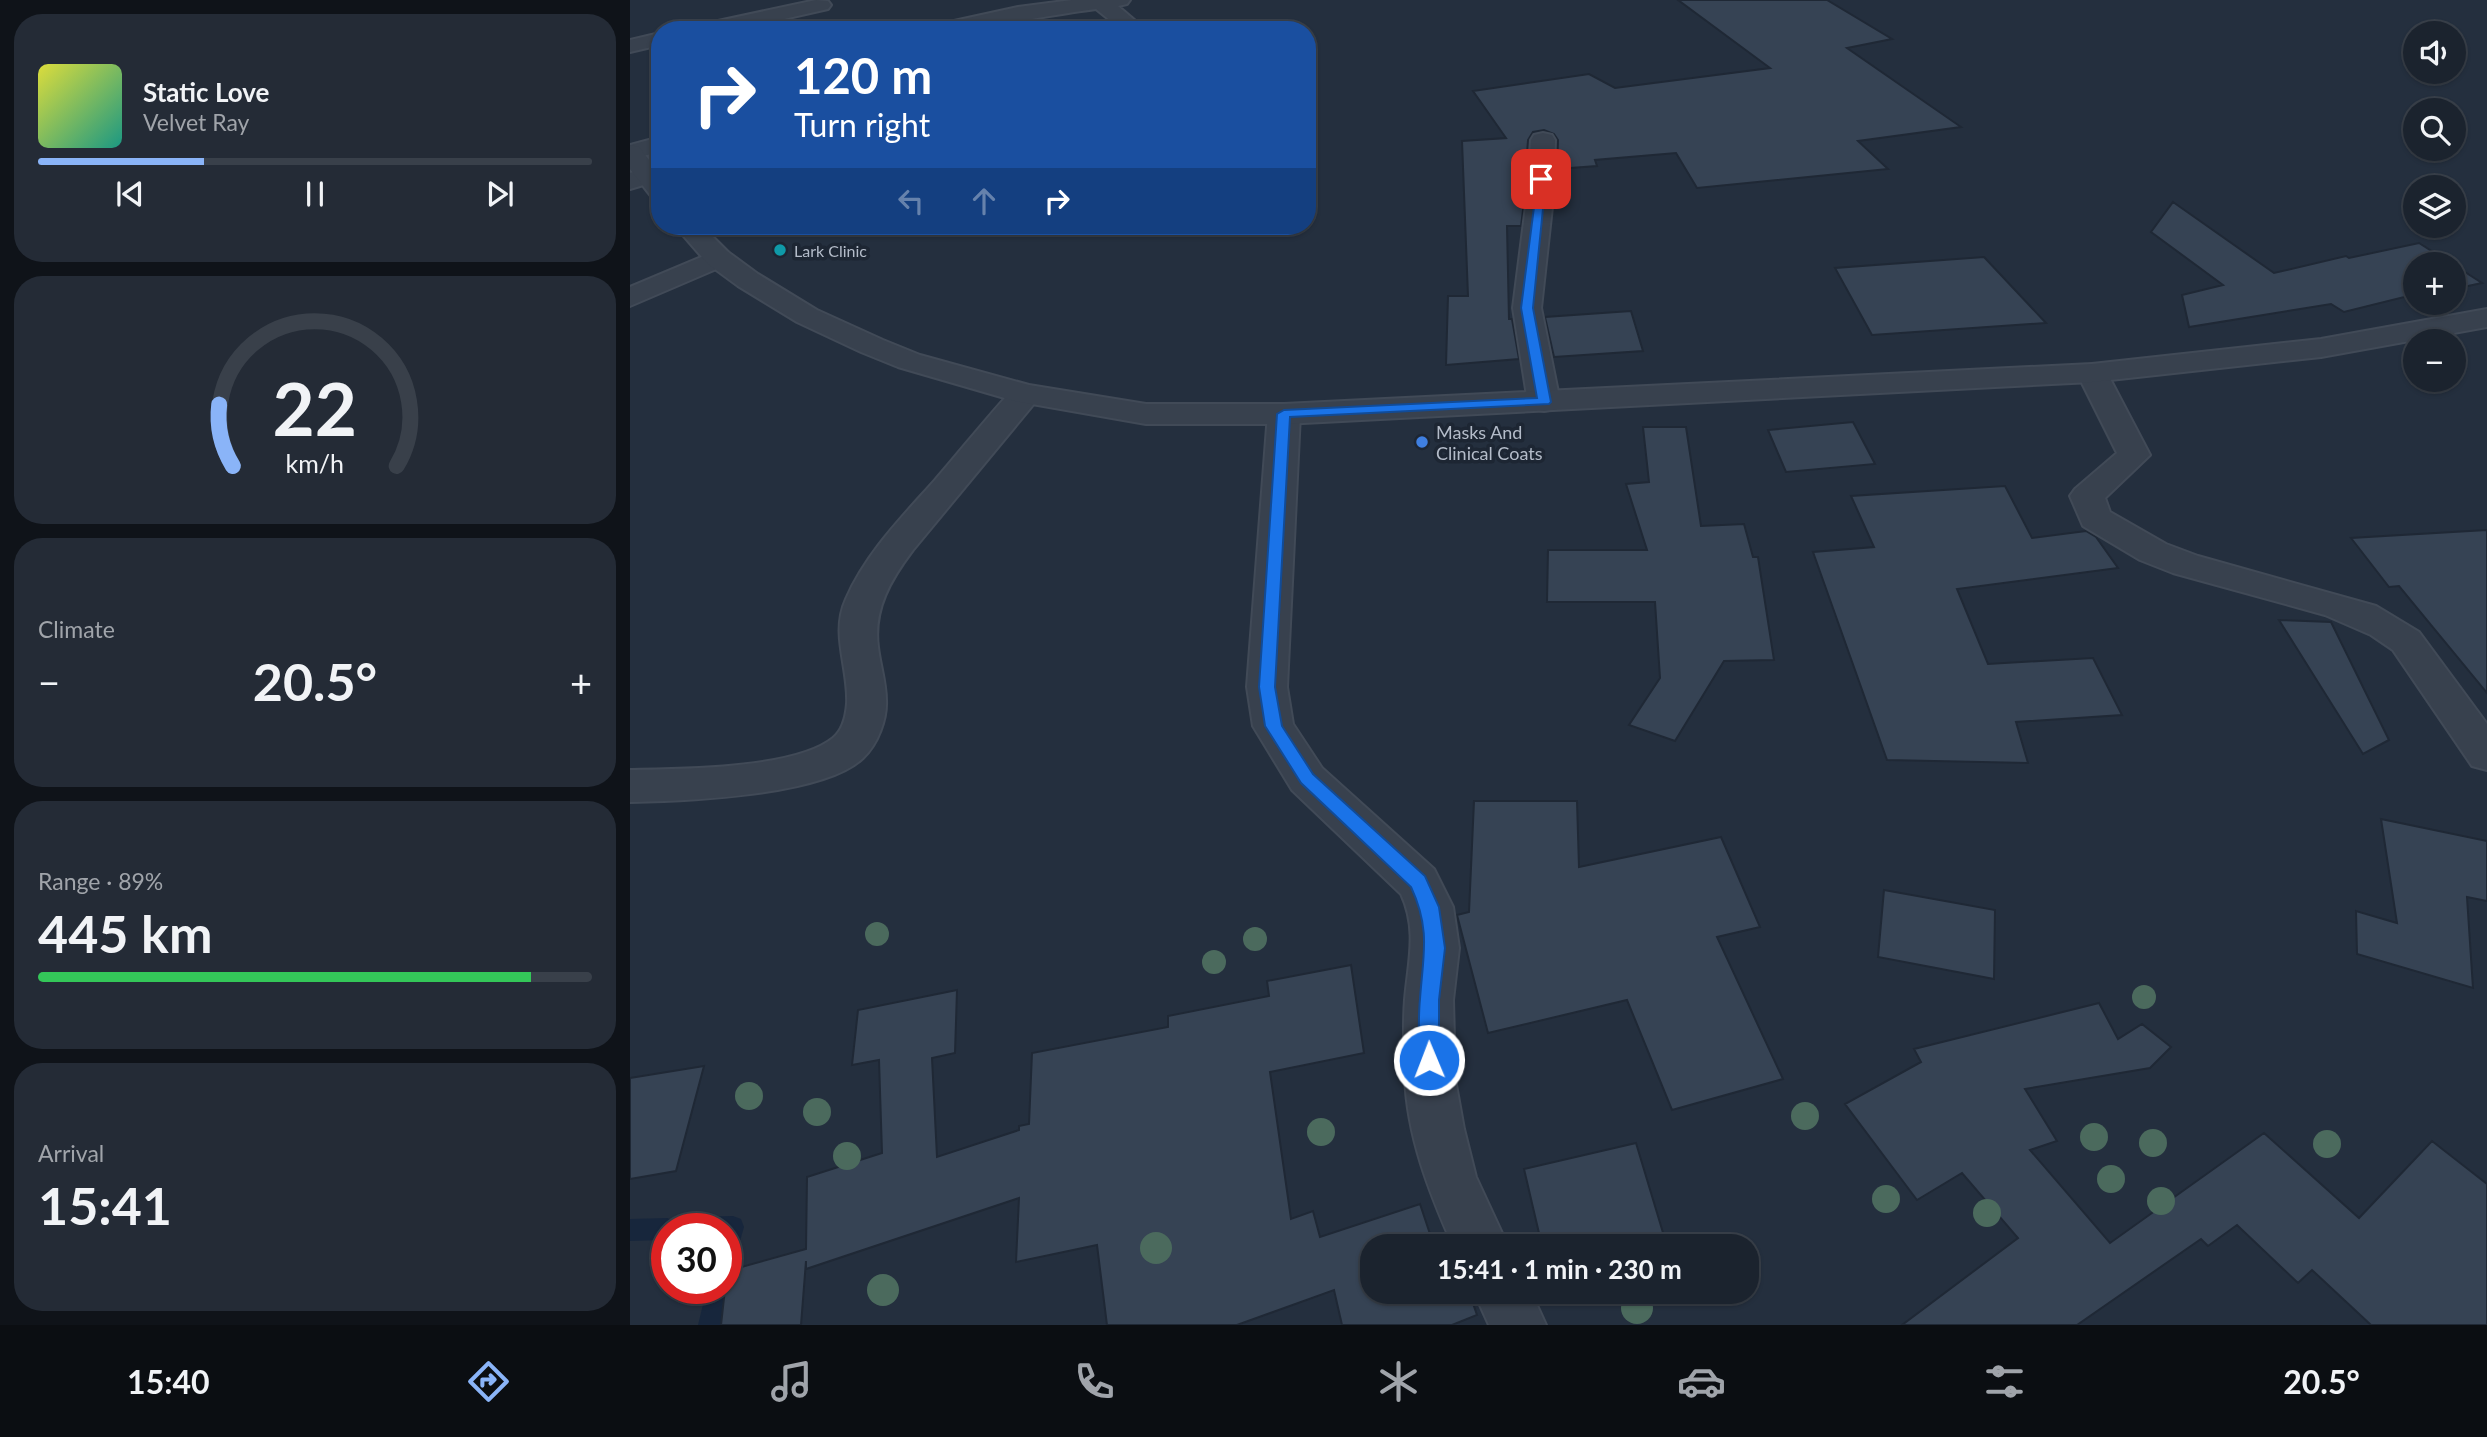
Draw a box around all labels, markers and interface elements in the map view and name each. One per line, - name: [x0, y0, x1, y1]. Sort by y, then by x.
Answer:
- map controls: [2403, 21, 2466, 392]
- button: sound: [2403, 21, 2466, 84]
- text: 120 m: [794, 46, 932, 104]
- icon: right: [679, 49, 770, 140]
- text: Static Love: [143, 76, 270, 108]
- button: search: [2403, 98, 2466, 161]
- text: Turn right: [794, 105, 930, 144]
- text: Velvet Ray: [143, 108, 249, 136]
- pin: [1511, 149, 1571, 209]
- icon: arrive: [1522, 160, 1560, 198]
- icon: previous: [111, 175, 149, 213]
- icon: pause: [296, 175, 334, 213]
- icon: next: [481, 175, 519, 213]
- button: layers: [2403, 175, 2466, 238]
- icon: left: [892, 182, 930, 220]
- icon: ahead: [965, 182, 1003, 220]
- icon: right: [1038, 182, 1076, 220]
- place label: Lark Clinic: [794, 241, 867, 260]
- marker: Lark Clinic: [772, 242, 788, 258]
- button: +: [2403, 252, 2466, 315]
- button: −: [2403, 329, 2466, 392]
- text: 22: [273, 365, 357, 453]
- place label: Masks And Clinical Coats: [1436, 421, 1543, 464]
- marker: Masks And Clinical Coats: [1414, 434, 1430, 450]
- text: km/h: [286, 448, 344, 478]
- text: Climate: [38, 615, 115, 643]
- text: 20.5°: [253, 650, 377, 712]
- text: −: [38, 659, 60, 705]
- text: +: [570, 659, 592, 705]
- text: Range · 89%: [38, 867, 163, 895]
- text: 445 km: [38, 902, 212, 964]
- position arrow: [1392, 1023, 1466, 1097]
- text: Arrival: [38, 1139, 104, 1167]
- text: 15:41: [38, 1174, 172, 1236]
- speed limit sign: 30: [651, 1213, 742, 1304]
- text: 15:41 · 1 min · 230 m: [1437, 1253, 1682, 1285]
- icon: directions: [464, 1357, 513, 1406]
- icon: music: [767, 1357, 816, 1406]
- icon: phone: [1070, 1357, 1119, 1406]
- icon: climate: [1374, 1357, 1423, 1406]
- icon: car: [1677, 1357, 1726, 1406]
- icon: filters: [1980, 1357, 2029, 1406]
- text: 15:40: [127, 1362, 210, 1401]
- text: 20.5°: [2283, 1362, 2360, 1401]

